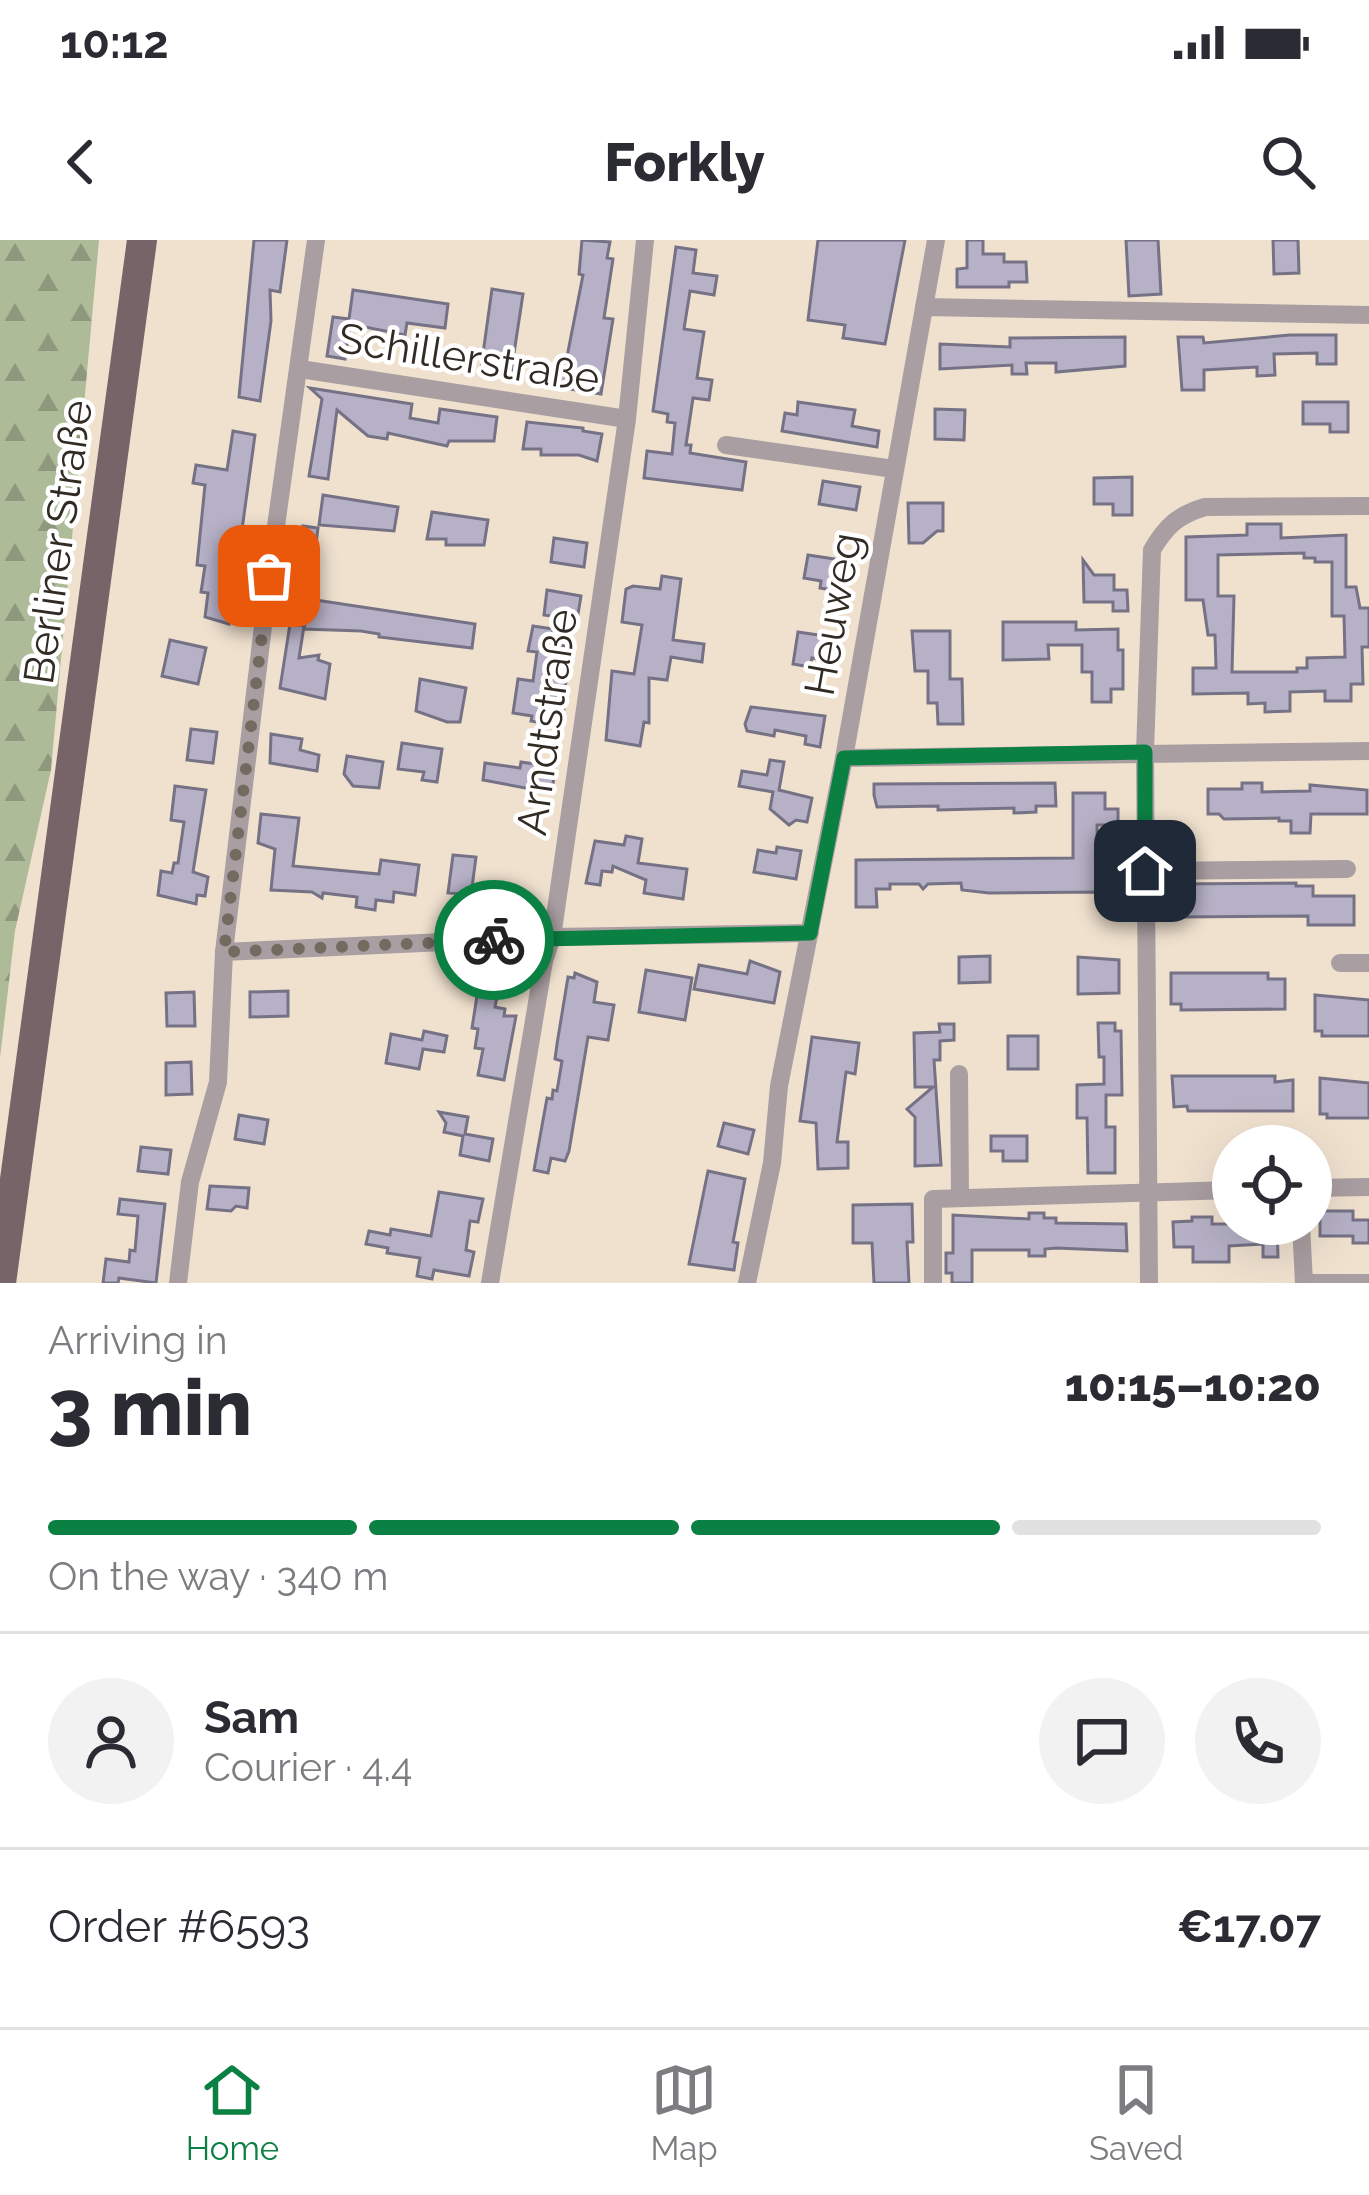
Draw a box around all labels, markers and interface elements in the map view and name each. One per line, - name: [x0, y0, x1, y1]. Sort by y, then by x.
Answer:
- text: 10:12: [60, 16, 169, 69]
- icon: back: [48, 129, 114, 195]
- icon: search: [1255, 129, 1321, 195]
- text: Forkly: [604, 130, 765, 194]
- street label: Schillerstraße: [335, 313, 603, 403]
- street label: Berliner Straße: [14, 397, 102, 687]
- pin: [218, 525, 320, 627]
- street label: Heuweg: [795, 529, 871, 699]
- icon: bag: [236, 543, 302, 609]
- street label: Arndtstraße: [507, 606, 587, 838]
- pin: [1094, 820, 1196, 922]
- icon: home: [1112, 838, 1178, 904]
- courier: [434, 880, 554, 1000]
- icon: bike: [461, 907, 527, 973]
- map controls: [1212, 1125, 1332, 1245]
- button: locate: [1212, 1125, 1332, 1245]
- text: Arriving in: [48, 1317, 228, 1363]
- text: 10:15–10:20: [1065, 1359, 1321, 1412]
- text: 3 min: [48, 1362, 252, 1453]
- text: On the way · 340 m: [48, 1553, 388, 1599]
- button: person: [48, 1678, 174, 1804]
- button: chat: [1039, 1678, 1165, 1804]
- button: phone: [1195, 1678, 1321, 1804]
- text: Sam: [204, 1691, 299, 1744]
- text: Courier · 4.4: [204, 1744, 412, 1790]
- text: Order #6593: [48, 1900, 310, 1953]
- text: €17.07: [1177, 1900, 1321, 1953]
- tab: Home: [186, 2057, 279, 2168]
- tab: Map: [650, 2057, 718, 2168]
- tab: Saved: [1089, 2057, 1183, 2168]

